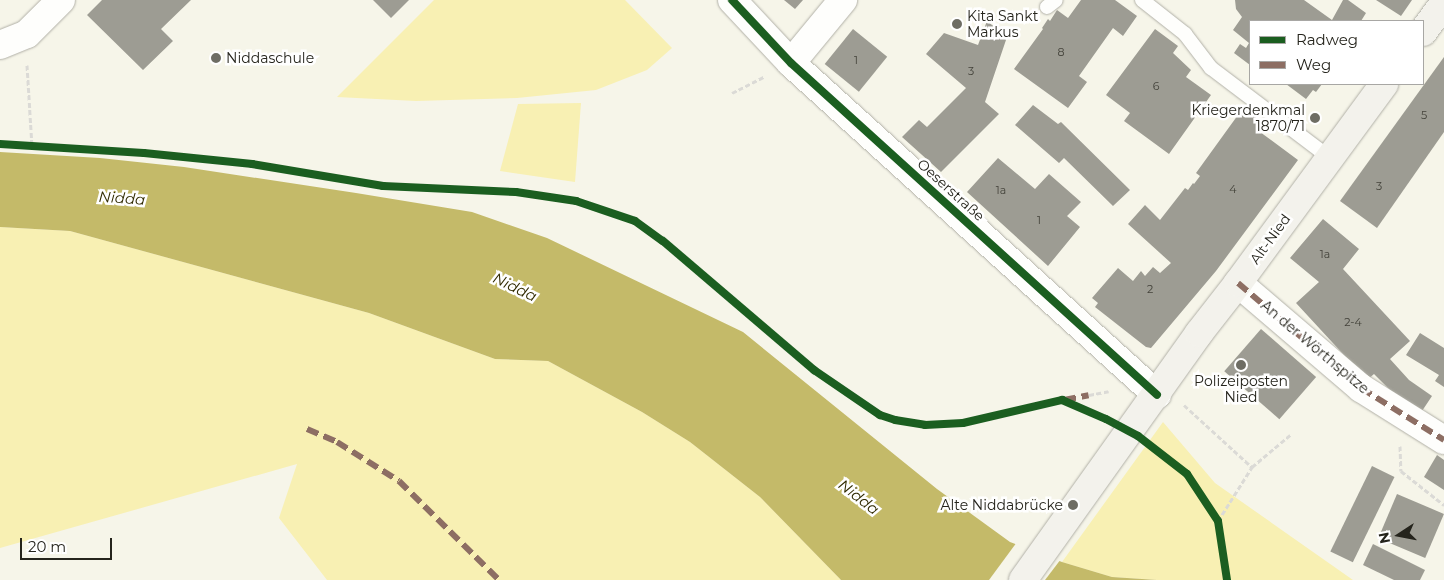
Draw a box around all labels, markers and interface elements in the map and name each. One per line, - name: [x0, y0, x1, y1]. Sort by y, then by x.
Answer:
- place label: Kita Sankt Markus: [967, 8, 1038, 40]
- marker: Kita Sankt Markus: [951, 18, 963, 30]
- legend: [1249, 20, 1424, 85]
- text: Radweg: [1296, 30, 1358, 49]
- house number: 8: [1057, 45, 1065, 59]
- place label: Niddaschule: [226, 50, 314, 66]
- marker: Niddaschule: [210, 52, 222, 64]
- house number: 1: [854, 53, 858, 67]
- text: Weg: [1296, 55, 1331, 74]
- house number: 3: [968, 64, 974, 78]
- house number: 6: [1153, 79, 1159, 93]
- place label: Kriegerdenkmal 1870/71: [1191, 102, 1305, 134]
- house number: 5: [1421, 108, 1427, 122]
- marker: Kriegerdenkmal 1870/71: [1309, 112, 1321, 124]
- street label: Oeserstraße: [914, 155, 988, 225]
- house number: 3: [1376, 179, 1382, 193]
- house number: 4: [1229, 182, 1237, 196]
- house number: 1a: [996, 183, 1006, 197]
- water label: Nidda: [98, 187, 146, 209]
- street label: Alt-Nied: [1246, 211, 1294, 267]
- house number: 1: [1037, 213, 1041, 227]
- house number: 1a: [1320, 247, 1330, 261]
- water label: Nidda: [490, 269, 540, 305]
- house number: 2: [1147, 282, 1153, 296]
- street label: An der Wörthspitze: [1257, 297, 1373, 397]
- house number: 2-4: [1344, 315, 1362, 329]
- marker: Polizeiposten Nied: [1235, 359, 1247, 371]
- place label: Polizeiposten Nied: [1194, 373, 1288, 406]
- water label: Nidda: [835, 476, 883, 518]
- place label: Alte Niddabrücke: [941, 497, 1063, 513]
- marker: Alte Niddabrücke: [1067, 499, 1079, 511]
- north arrow: [1374, 510, 1424, 560]
- scale bar: [22, 528, 115, 560]
- text: N: [1374, 531, 1394, 545]
- text: 20 m: [28, 537, 66, 556]

